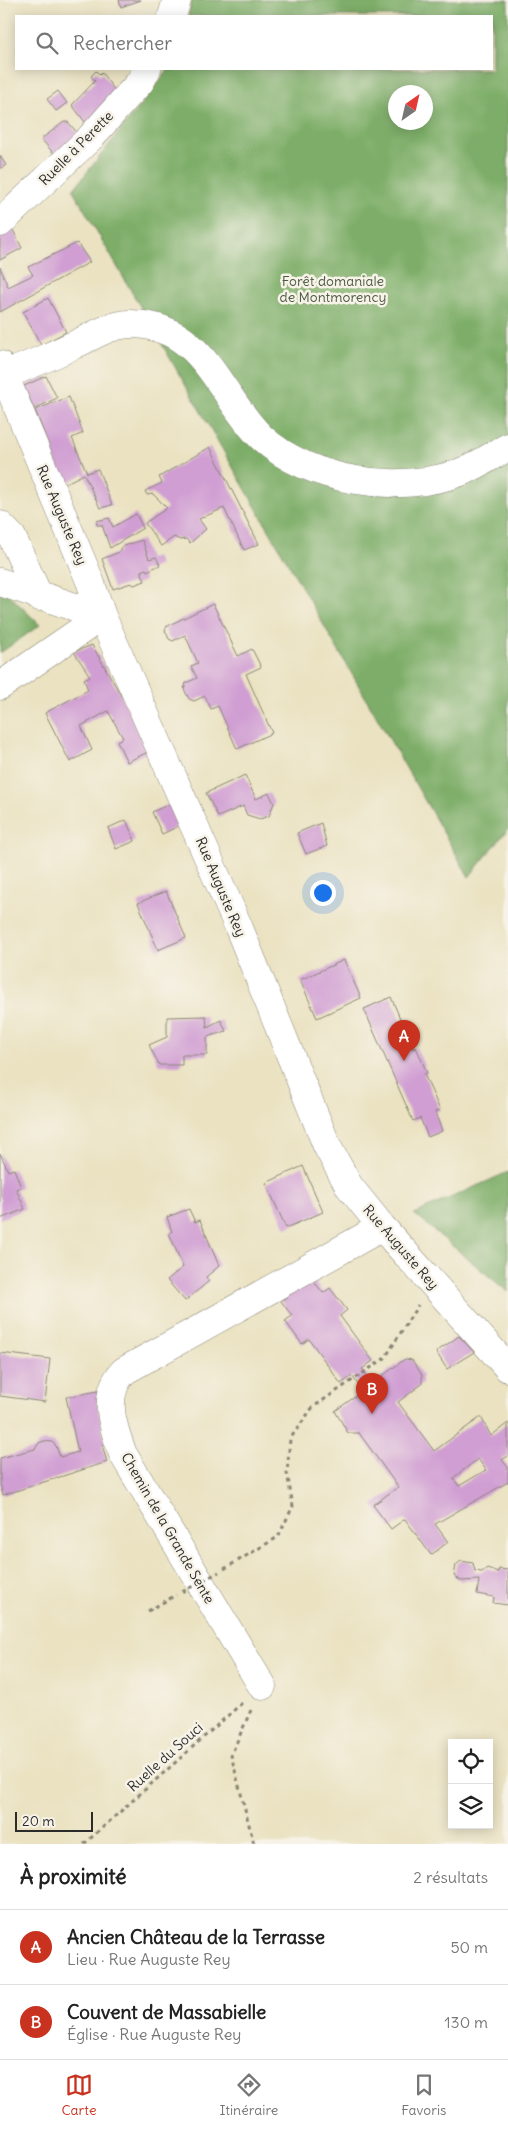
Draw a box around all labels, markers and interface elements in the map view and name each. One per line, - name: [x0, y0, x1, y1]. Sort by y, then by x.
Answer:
- search box: [15, 15, 493, 70]
- icon: search: [33, 29, 61, 57]
- text: Rechercher: [73, 31, 172, 55]
- north arrow: [388, 85, 433, 130]
- street label: Ruelle à Perette: [35, 107, 117, 189]
- park label: Forêt domaniale de Montmorency: [279, 272, 387, 306]
- street label: Rue Auguste Rey: [33, 462, 91, 568]
- street label: Rue Auguste Rey: [192, 834, 250, 940]
- your location: [310, 880, 336, 906]
- pin: A: [388, 1020, 420, 1061]
- street label: Rue Auguste Rey: [359, 1201, 443, 1293]
- pin: B: [356, 1373, 388, 1414]
- street label: Chemin de la Grande Sente: [117, 1449, 219, 1607]
- street label: Ruelle du Souci: [124, 1718, 206, 1796]
- map controls: [448, 1739, 493, 1829]
- button: locate: [448, 1739, 493, 1784]
- button: layers: [448, 1784, 493, 1829]
- scale bar: [15, 1809, 92, 1832]
- text: 20 m: [22, 1812, 55, 1830]
- text: À proximité: [20, 1863, 127, 1890]
- text: 2 résultats: [413, 1867, 488, 1887]
- text: Ancien Château de la Terrasse: [67, 1925, 325, 1949]
- text: A: [31, 1937, 41, 1957]
- text: 50 m: [450, 1937, 488, 1957]
- text: Lieu · Rue Auguste Rey: [67, 1949, 231, 1969]
- text: Couvent de Massabielle: [67, 2000, 266, 2024]
- text: B: [31, 2012, 41, 2032]
- text: 130 m: [444, 2012, 488, 2032]
- text: Église · Rue Auguste Rey: [67, 2024, 241, 2044]
- tab: Carte: [62, 2071, 96, 2119]
- tab: Itinéraire: [219, 2071, 278, 2119]
- tab: Favoris: [401, 2071, 446, 2119]

